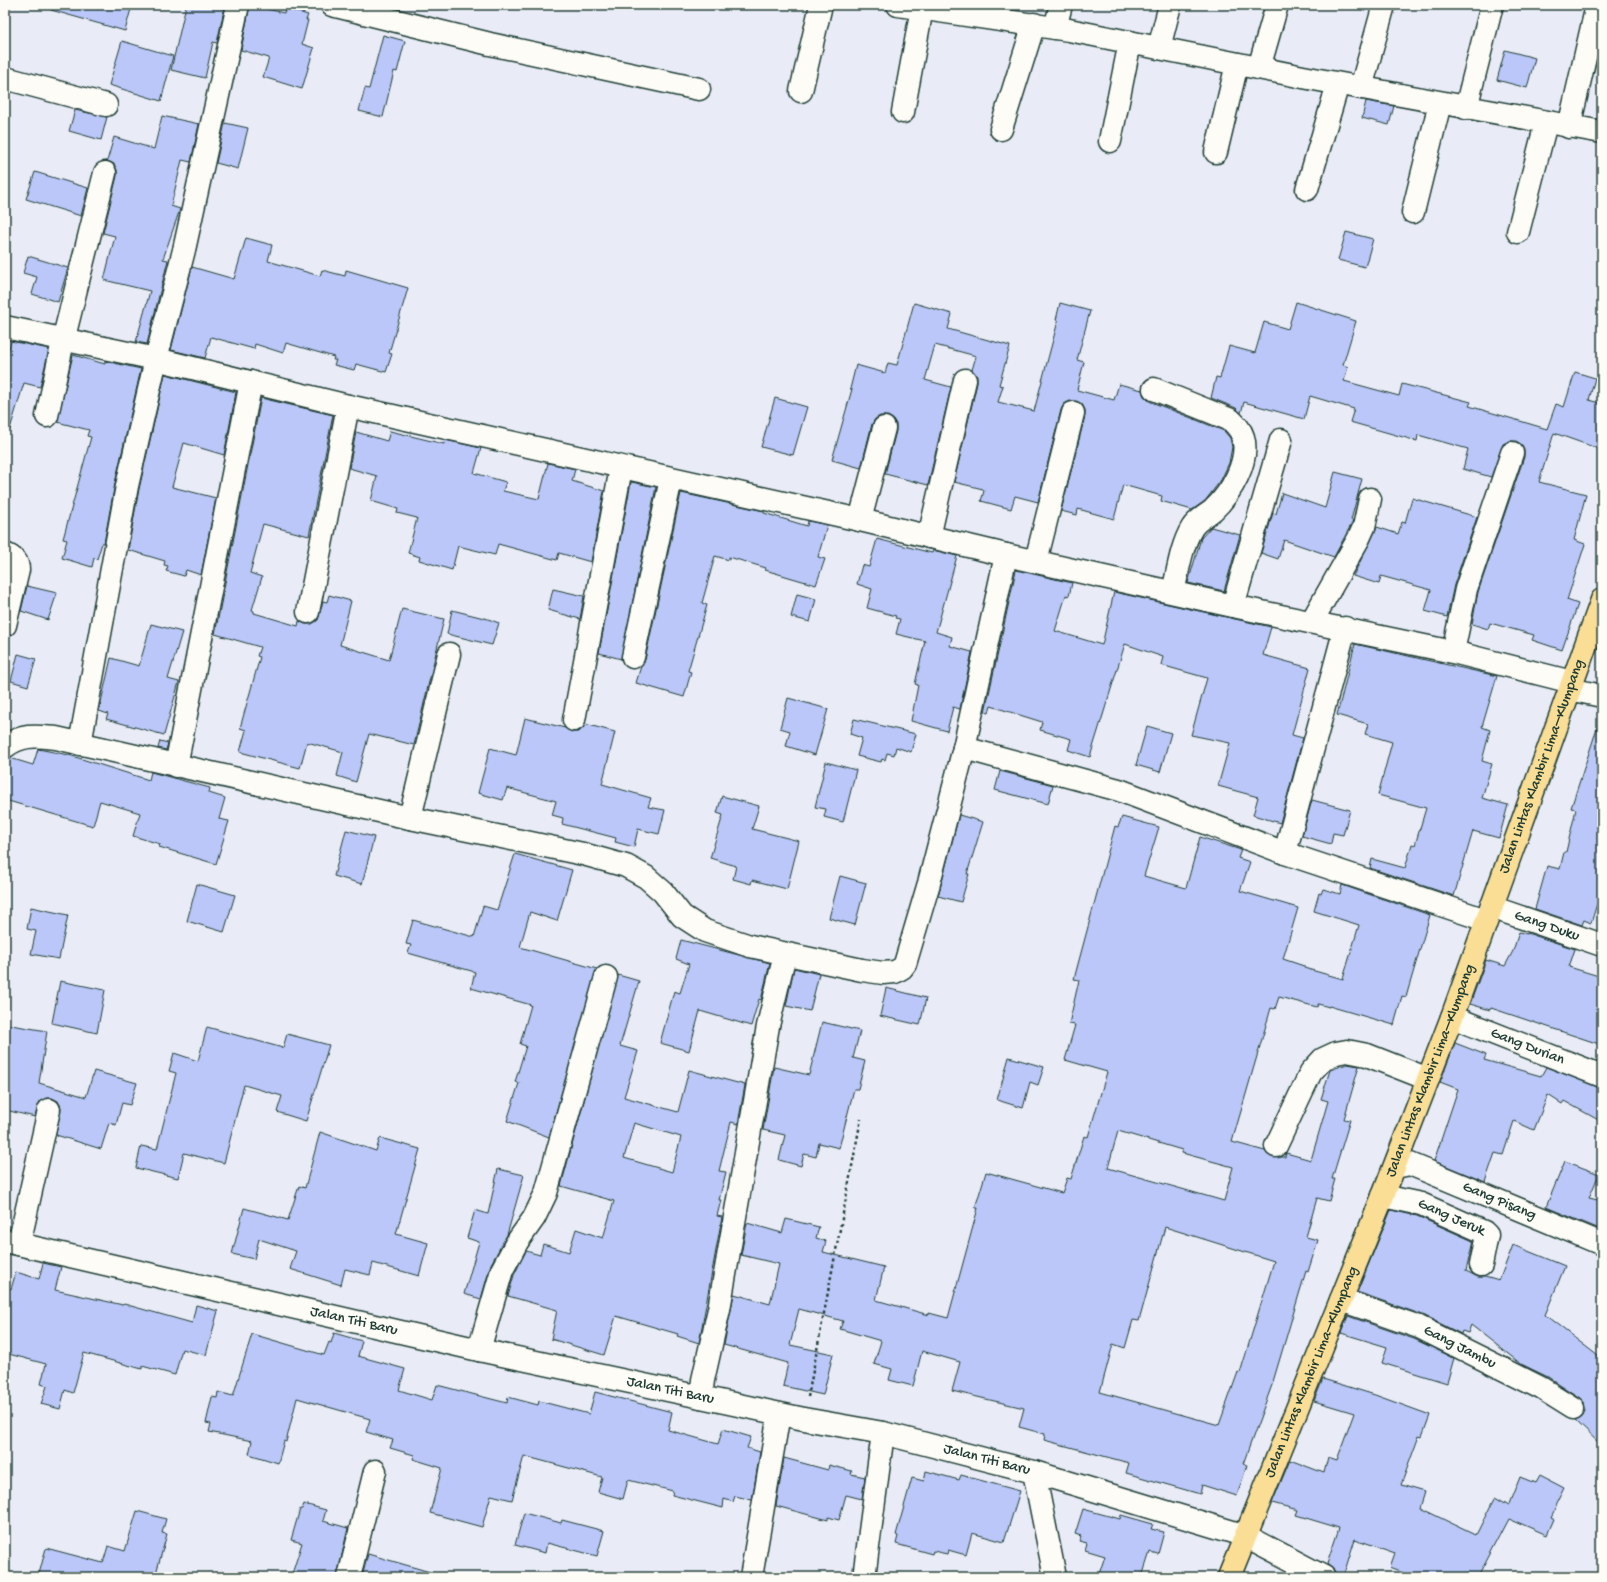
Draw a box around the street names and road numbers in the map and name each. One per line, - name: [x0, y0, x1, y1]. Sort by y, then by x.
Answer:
- street label: Jalan Lintas Klambir Lima–Klumpang: [1495, 657, 1589, 876]
- street label: Gang Duku: [1512, 907, 1582, 946]
- street label: Jalan Lintas Klambir Lima–Klumpang: [1382, 962, 1479, 1180]
- street label: Gang Durian: [1488, 1024, 1567, 1069]
- street label: Gang Pisang: [1460, 1178, 1539, 1225]
- street label: Gang Jeruk: [1415, 1195, 1489, 1241]
- street label: Jalan Lintas Klambir Lima–Klumpang: [1261, 1264, 1363, 1480]
- street label: Jalan Titi Baru: [309, 1302, 399, 1340]
- street label: Gang Jambu: [1420, 1322, 1499, 1373]
- street label: Jalan Titi Baru: [625, 1373, 716, 1409]
- street label: Jalan Titi Baru: [941, 1440, 1032, 1480]

